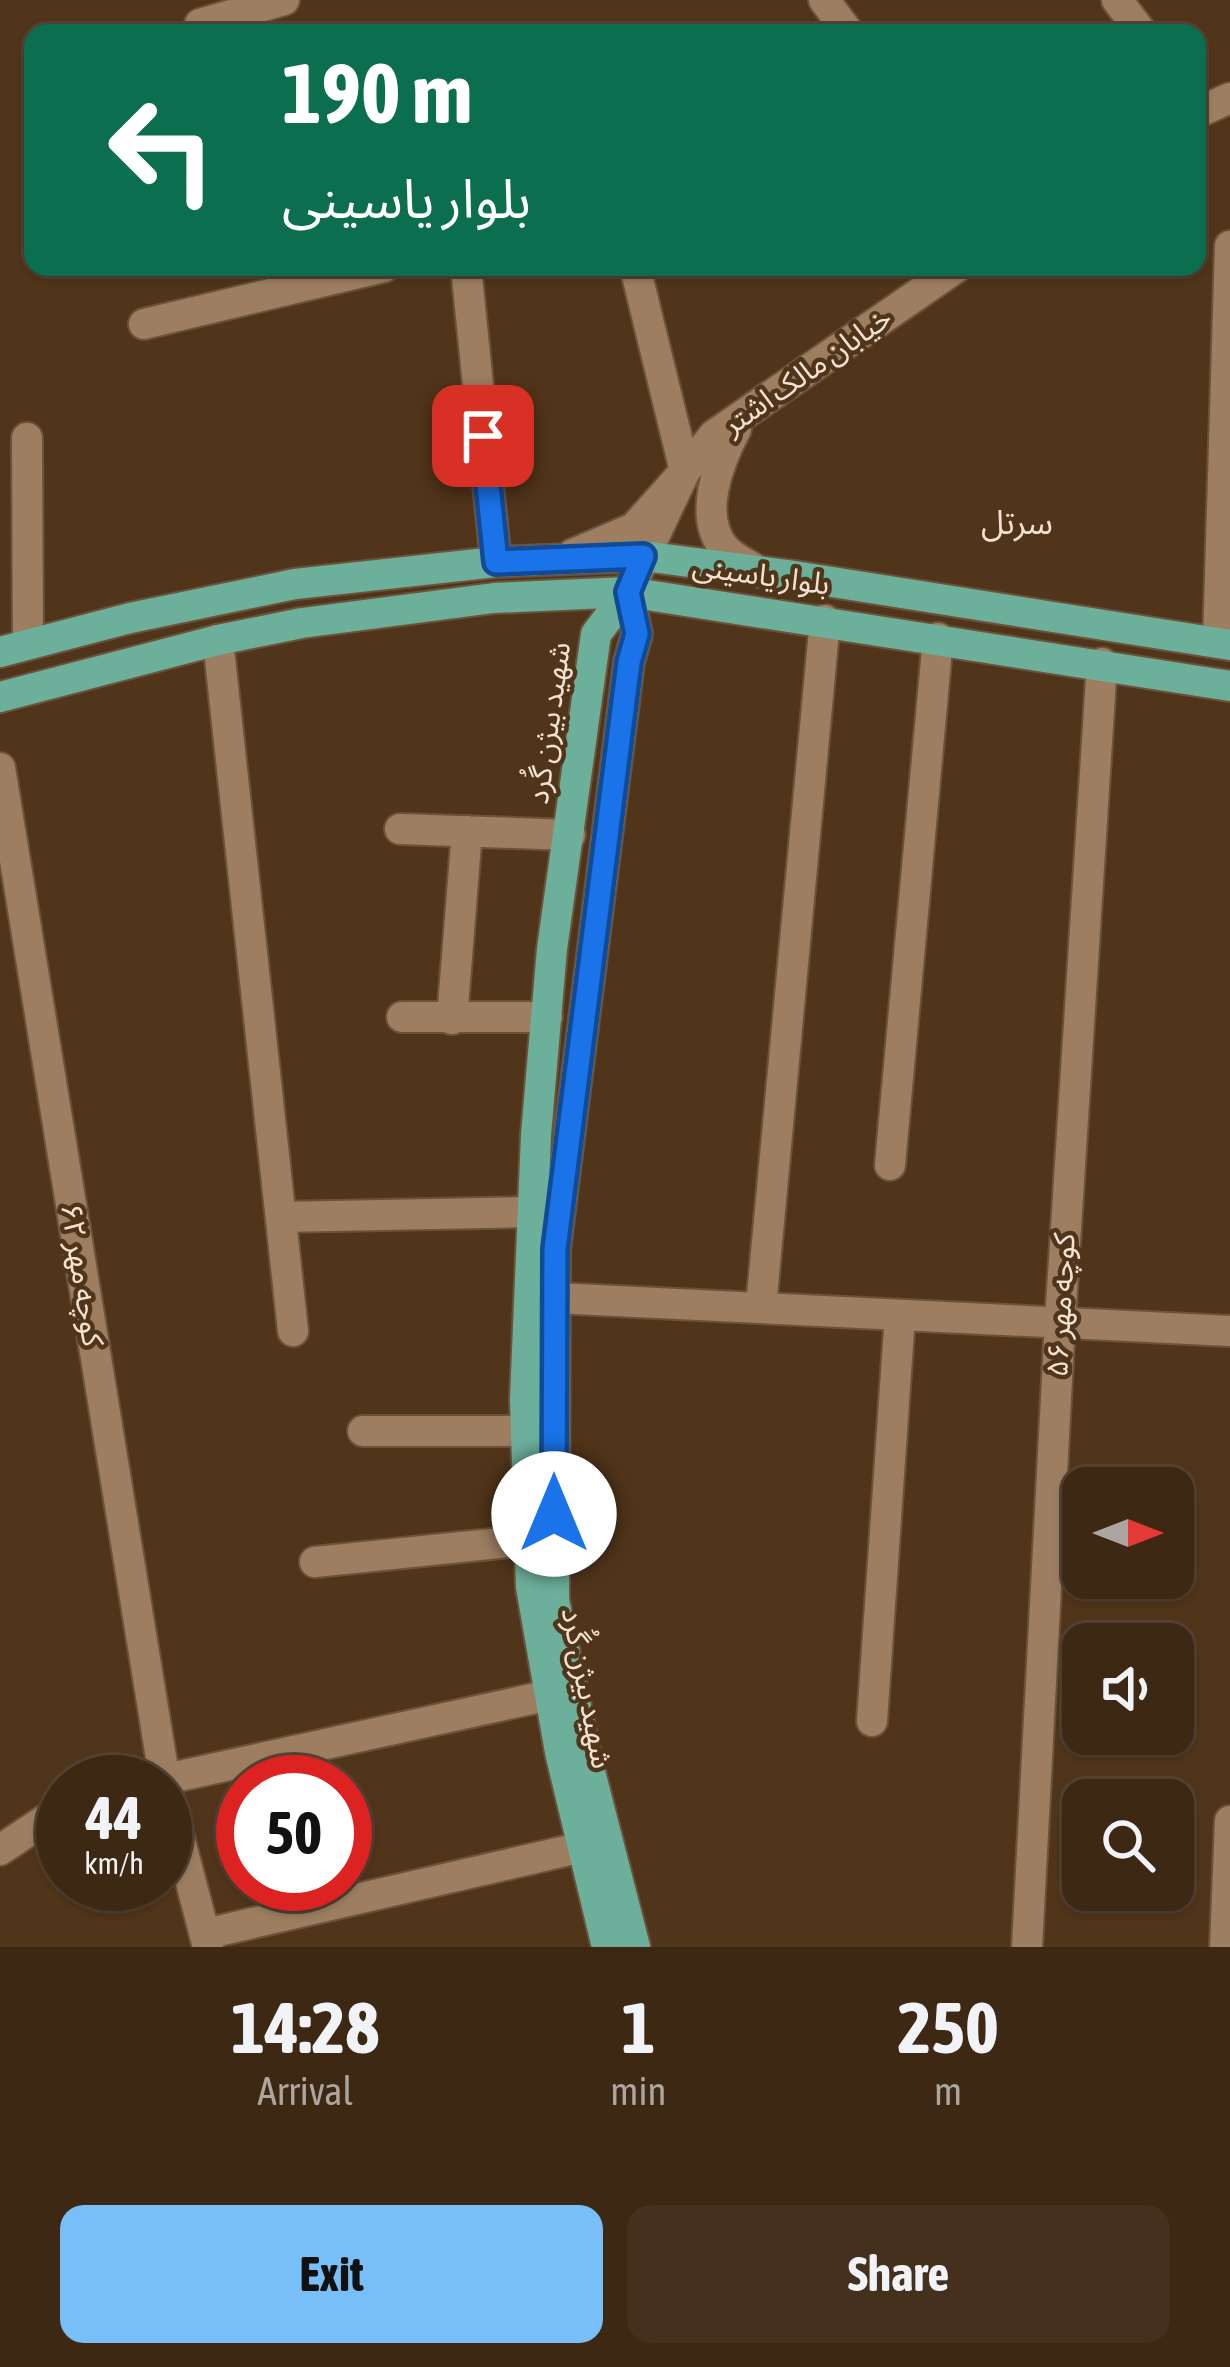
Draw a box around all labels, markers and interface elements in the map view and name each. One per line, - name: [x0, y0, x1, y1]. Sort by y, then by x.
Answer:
- text: 190 m: [282, 45, 472, 141]
- icon: left: [84, 72, 240, 228]
- text: بلوار یاسینی: [282, 168, 531, 229]
- street label: خیابان مالک اشتر: [715, 299, 898, 442]
- pin: [432, 385, 534, 487]
- icon: arrive: [450, 403, 516, 469]
- district label: سرتل: [981, 503, 1053, 542]
- street label: بلوار یاسینی: [690, 548, 832, 601]
- street label: شهید بیژن گُرد: [515, 639, 577, 806]
- street label: کوچه مهر ۶۲: [52, 1201, 111, 1350]
- street label: کوچه مهر ۵۶: [1039, 1231, 1084, 1378]
- position arrow: [491, 1451, 617, 1577]
- north arrow: [1062, 1467, 1194, 1599]
- map controls: [1062, 1467, 1194, 1911]
- street label: شهید بیژن گُرد: [555, 1603, 625, 1771]
- button: sound: [1062, 1623, 1194, 1755]
- speed limit sign: 50: [216, 1755, 372, 1911]
- button: search: [1062, 1779, 1194, 1911]
- text: 44: [86, 1783, 142, 1852]
- text: km/h: [84, 1846, 144, 1880]
- text: 14:28: [231, 1986, 379, 2068]
- text: 1: [621, 1986, 655, 2068]
- text: 250: [897, 1986, 999, 2068]
- text: Arrival: [258, 2069, 353, 2113]
- text: min: [610, 2069, 666, 2113]
- text: m: [934, 2069, 962, 2113]
- button: Exit: [60, 2205, 603, 2343]
- button: Share: [627, 2205, 1170, 2343]

